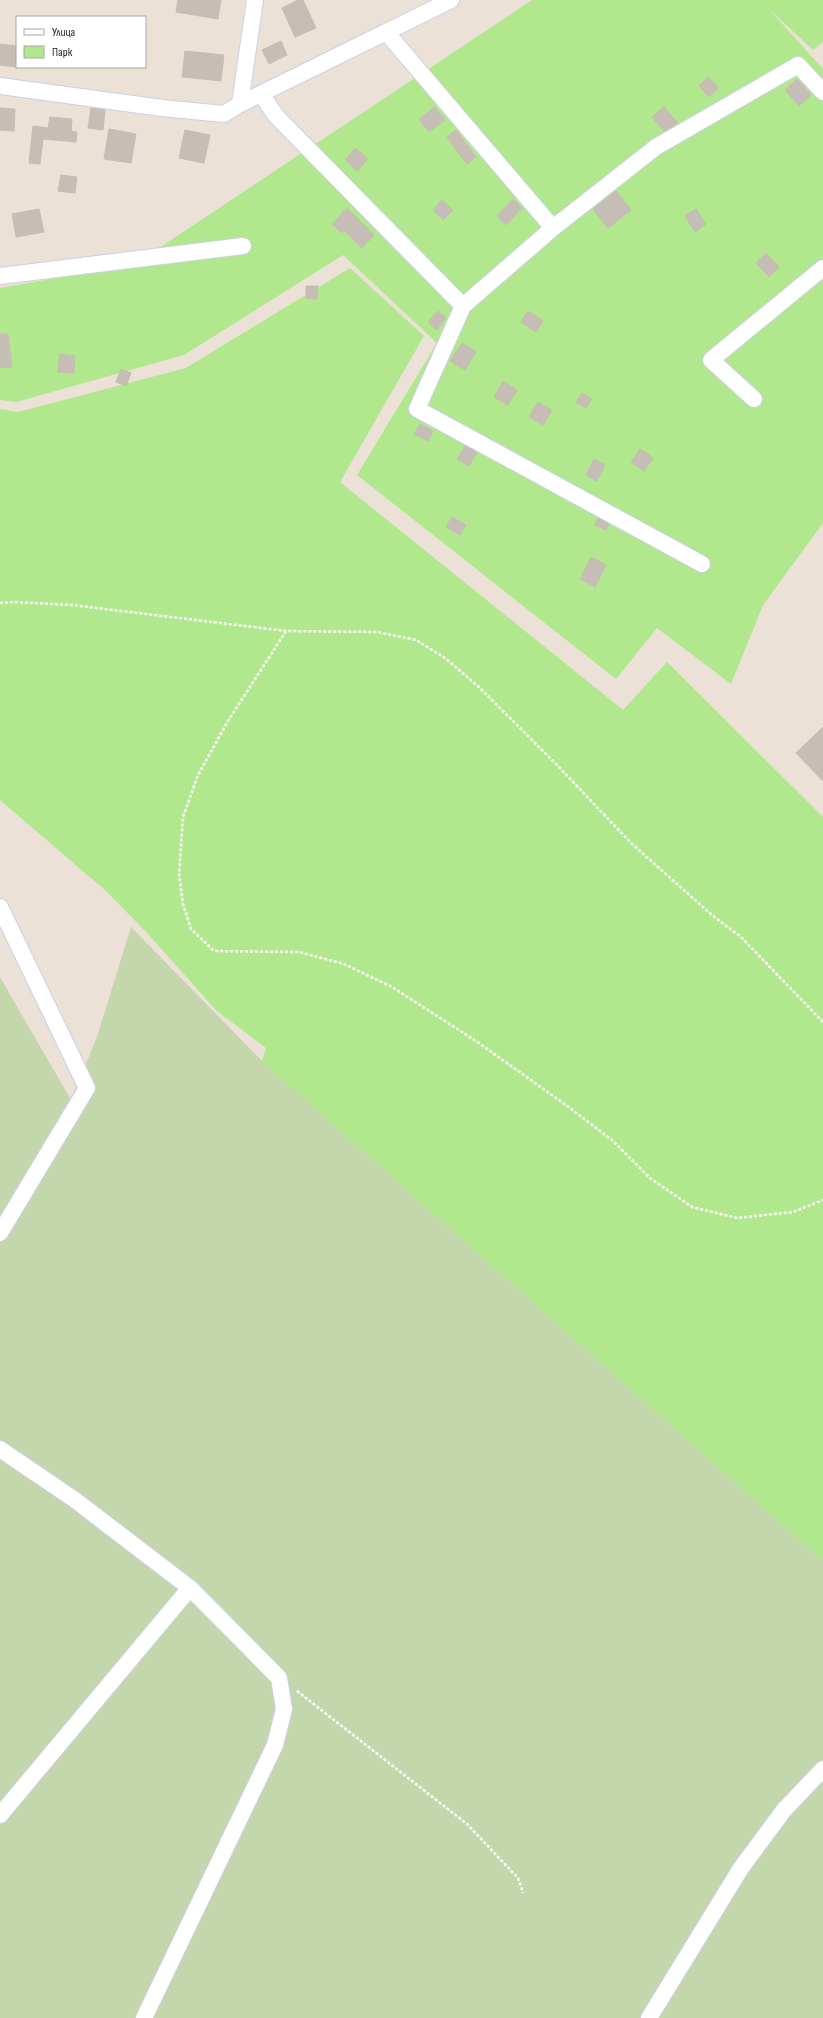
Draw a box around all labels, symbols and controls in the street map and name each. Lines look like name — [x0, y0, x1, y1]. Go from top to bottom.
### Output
legend — [16, 16, 146, 68]
text: Улица — [52, 25, 76, 40]
text: Парк — [52, 45, 73, 60]

